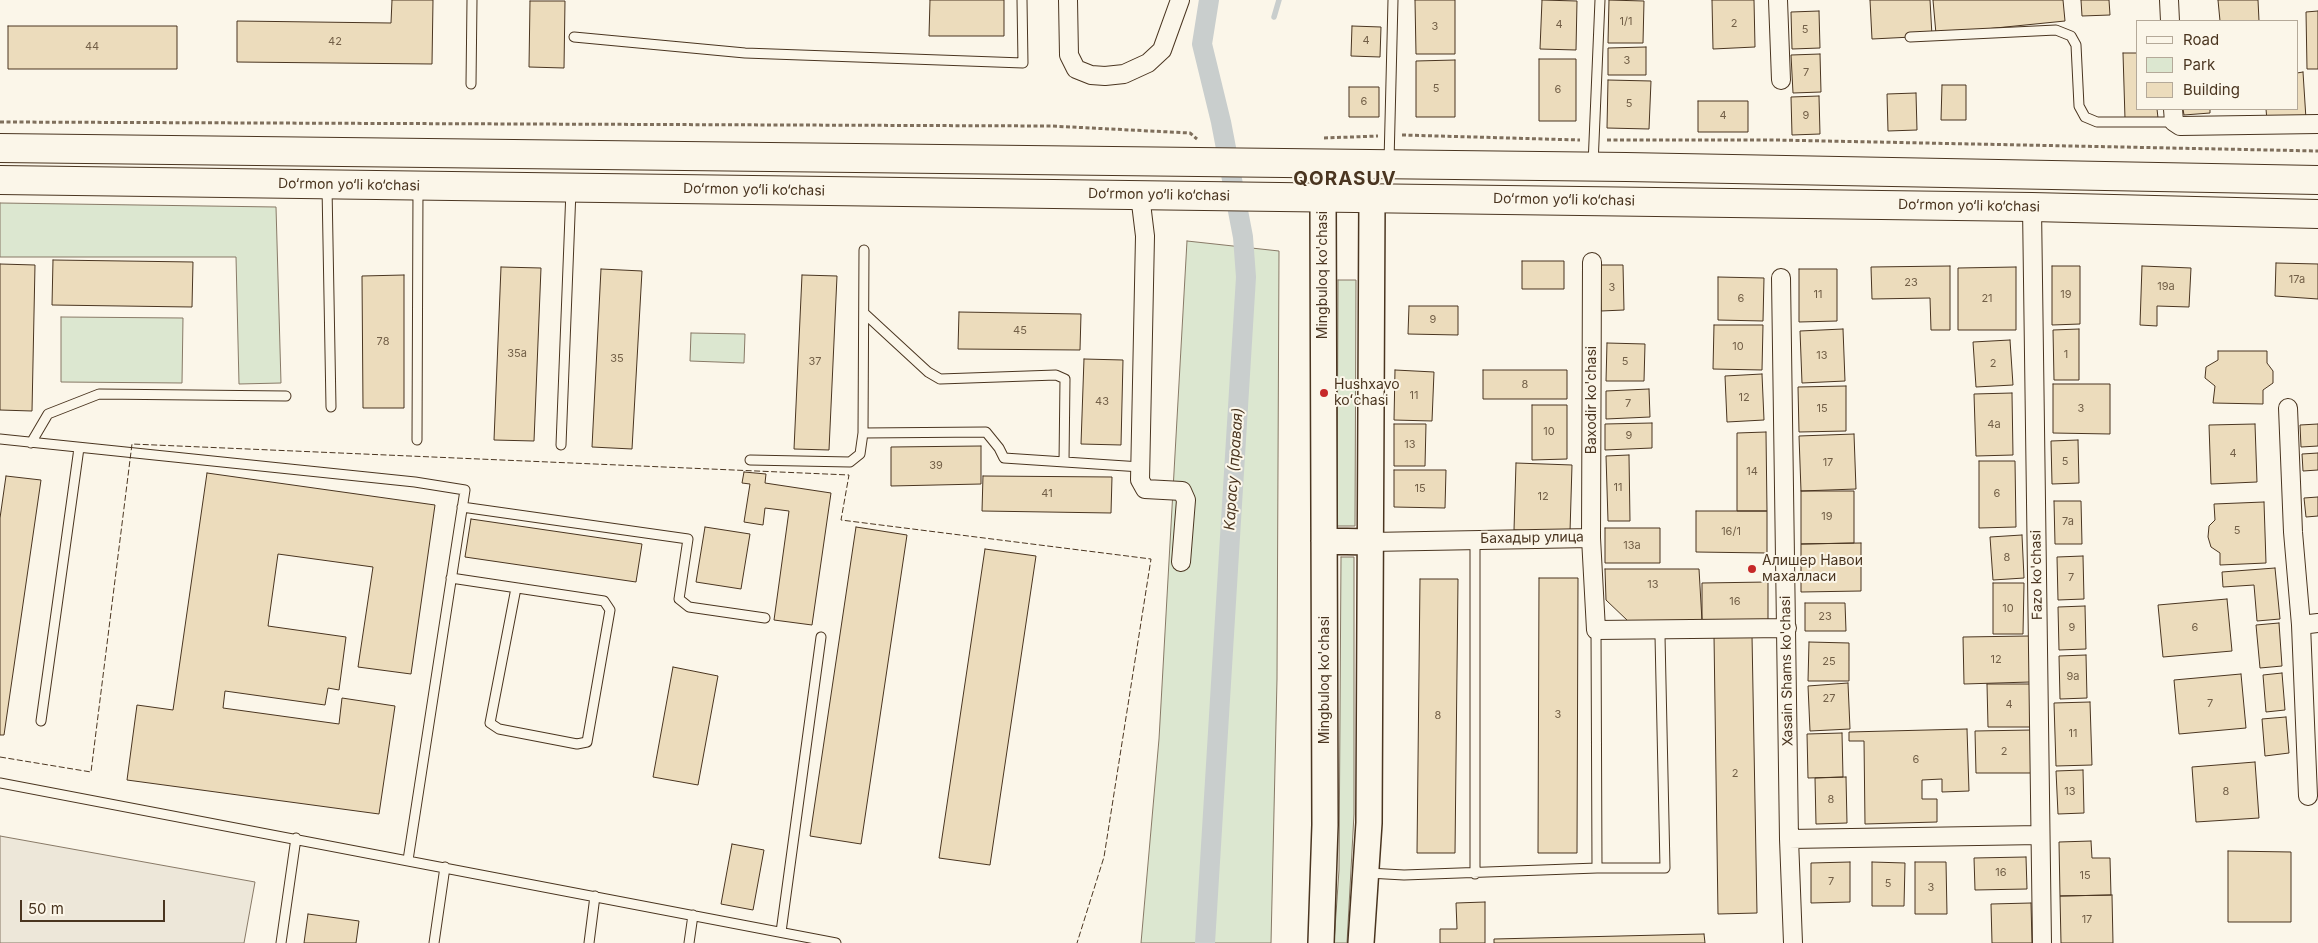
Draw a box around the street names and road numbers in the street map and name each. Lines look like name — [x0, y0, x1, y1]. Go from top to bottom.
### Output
street label: Do‘rmon yo‘li ko‘chasi — [278, 175, 420, 195]
street label: Do‘rmon yo‘li ko‘chasi — [683, 180, 825, 200]
street label: Do‘rmon yo‘li ko‘chasi — [1088, 185, 1230, 205]
street label: Do‘rmon yo‘li ko‘chasi — [1493, 190, 1635, 210]
street label: Do‘rmon yo‘li ko‘chasi — [1898, 196, 2040, 216]
street label: Mingbuloq ko'chasi — [1315, 211, 1331, 339]
street label: Baxodir ko'chasi — [1584, 346, 1600, 454]
street label: Бахадыр улица — [1480, 529, 1584, 547]
street label: Fazo ko'chasi — [2028, 530, 2046, 620]
street label: Xasain Shams ko'chasi — [1777, 596, 1797, 746]
street label: Mingbuloq ko'chasi — [1317, 616, 1333, 744]

